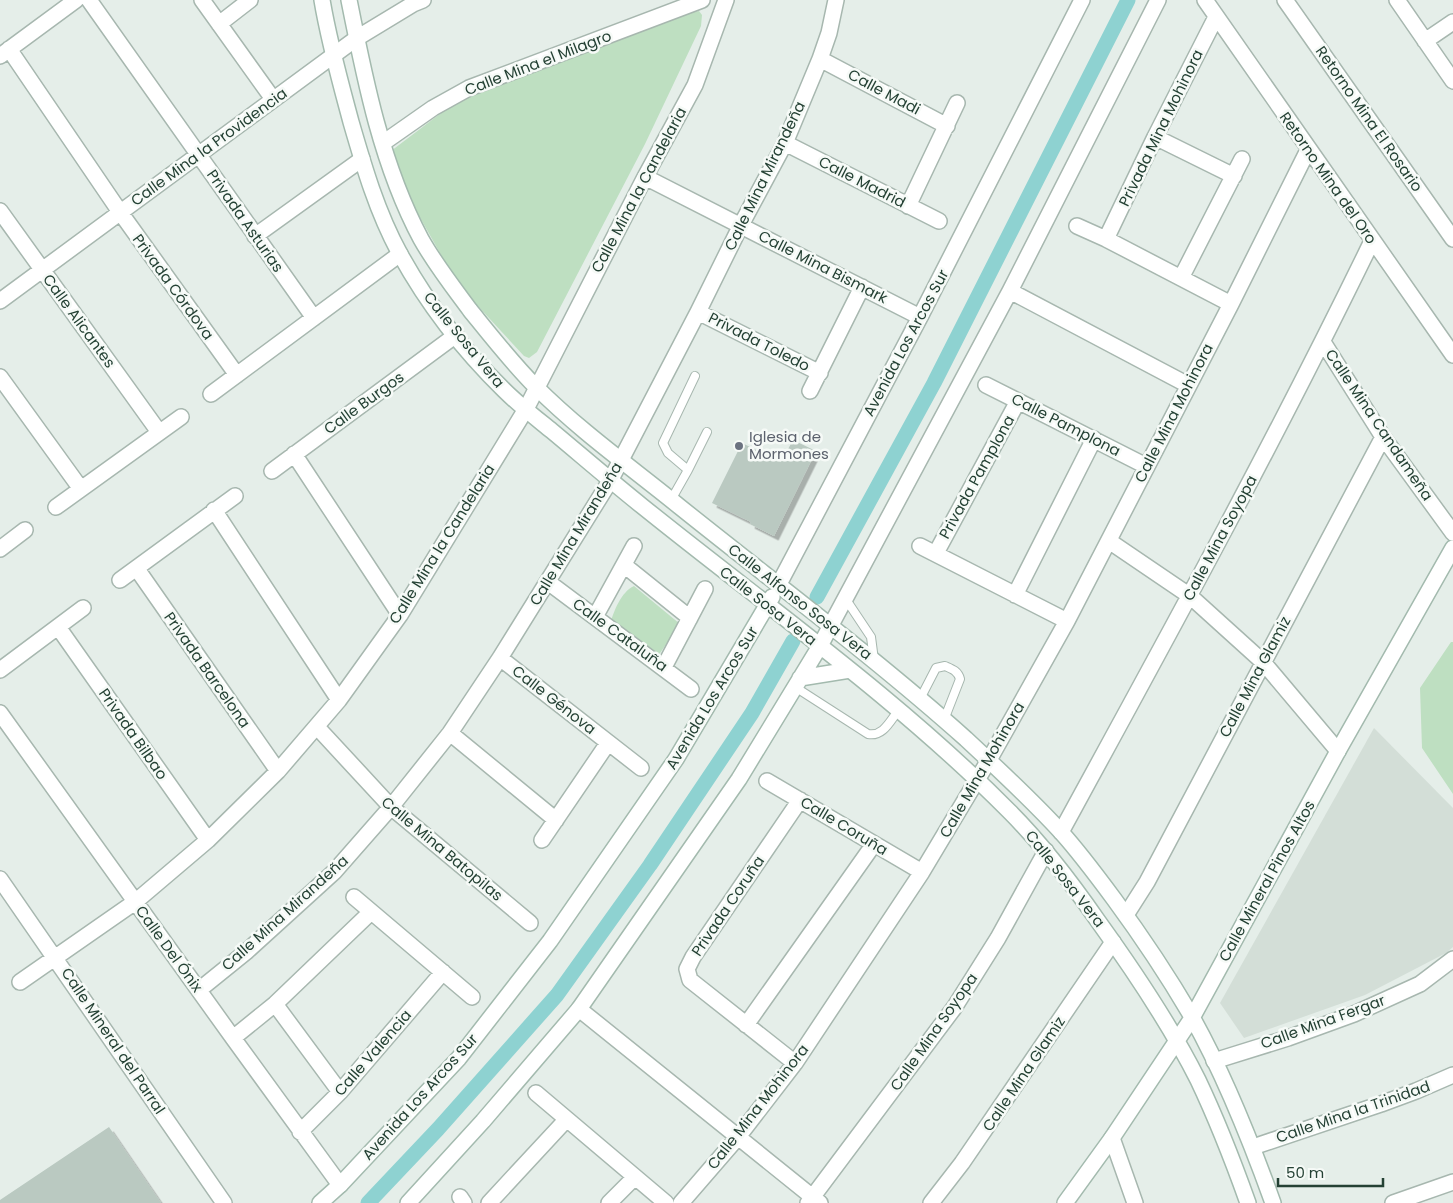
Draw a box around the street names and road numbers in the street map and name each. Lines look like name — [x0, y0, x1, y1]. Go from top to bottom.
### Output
street label: Calle Mina el Milagro — [461, 25, 614, 100]
street label: Retorno Mina El Rosario — [1311, 42, 1428, 196]
street label: Privada Mina Mohinora — [1113, 46, 1208, 210]
street label: Calle Madi — [844, 64, 924, 119]
street label: Calle Mina la Providencia — [126, 83, 291, 211]
street label: Calle Mina Mirandeña — [719, 98, 810, 254]
street label: Calle Mina la Candelaria — [586, 103, 691, 276]
street label: Retorno Mina del Oro — [1275, 107, 1382, 248]
street label: Calle Madrid — [815, 151, 909, 212]
street label: Privada Asturias — [202, 165, 289, 276]
street label: Calle Mina Bismark — [755, 225, 892, 308]
street label: Privada Córdova — [128, 230, 219, 344]
street label: Avenida Los Arcos Sur — [858, 265, 953, 420]
street label: Calle Alicantes — [38, 269, 121, 372]
street label: Calle Sosa Vera — [419, 287, 510, 392]
street label: Privada Toledo — [705, 307, 814, 376]
street label: Calle Mina Mohinora — [1129, 340, 1218, 486]
street label: Calle Mina Candameña — [1321, 345, 1438, 505]
street label: Calle Burgos — [319, 366, 408, 439]
street label: Calle Pamplona — [1008, 388, 1124, 461]
street label: Privada Pamplona — [934, 411, 1019, 542]
street label: Calle Mina Mirandeña — [524, 458, 627, 609]
street label: Calle Mina la Candelaria — [384, 460, 499, 628]
street label: Calle Mina Soyopa — [1178, 471, 1262, 604]
street label: Calle Alfonso Sosa Vera — [724, 539, 877, 664]
street label: Calle Sosa Vera — [715, 561, 821, 650]
street label: Calle Cataluña — [569, 593, 672, 676]
street label: Privada Barcelona — [159, 608, 255, 732]
street label: Calle Mina Glamiz — [1214, 612, 1295, 741]
street label: Avenida Los Arcos Sur — [660, 622, 763, 773]
street label: Calle Génova — [508, 660, 601, 739]
street label: Privada Bilbao — [94, 684, 173, 784]
street label: Calle Mina Mohinora — [934, 698, 1029, 841]
street label: Calle Coruña — [797, 791, 892, 860]
street label: Calle Mina Batopilas — [377, 792, 508, 906]
street label: Calle Mineral Pinos Altos — [1213, 796, 1320, 965]
street label: Calle Sosa Vera — [1021, 826, 1110, 932]
street label: Calle Mina Mirandeña — [217, 850, 353, 975]
street label: Privada Coruña — [686, 851, 769, 960]
street label: Calle Del Ónix — [131, 901, 208, 996]
street label: Calle Mineral del Parral — [57, 963, 170, 1118]
street label: Calle Mina Soyopa — [885, 969, 982, 1095]
street label: Calle Mina Fergar — [1258, 989, 1388, 1054]
street label: Calle Valencia — [329, 1005, 416, 1100]
street label: Calle Mina Glamiz — [977, 1012, 1070, 1135]
street label: Avenida Los Arcos Sur — [357, 1029, 482, 1164]
street label: Calle Mina Mohinora — [702, 1040, 813, 1174]
street label: Calle Mina la Trinidad — [1273, 1075, 1433, 1148]

